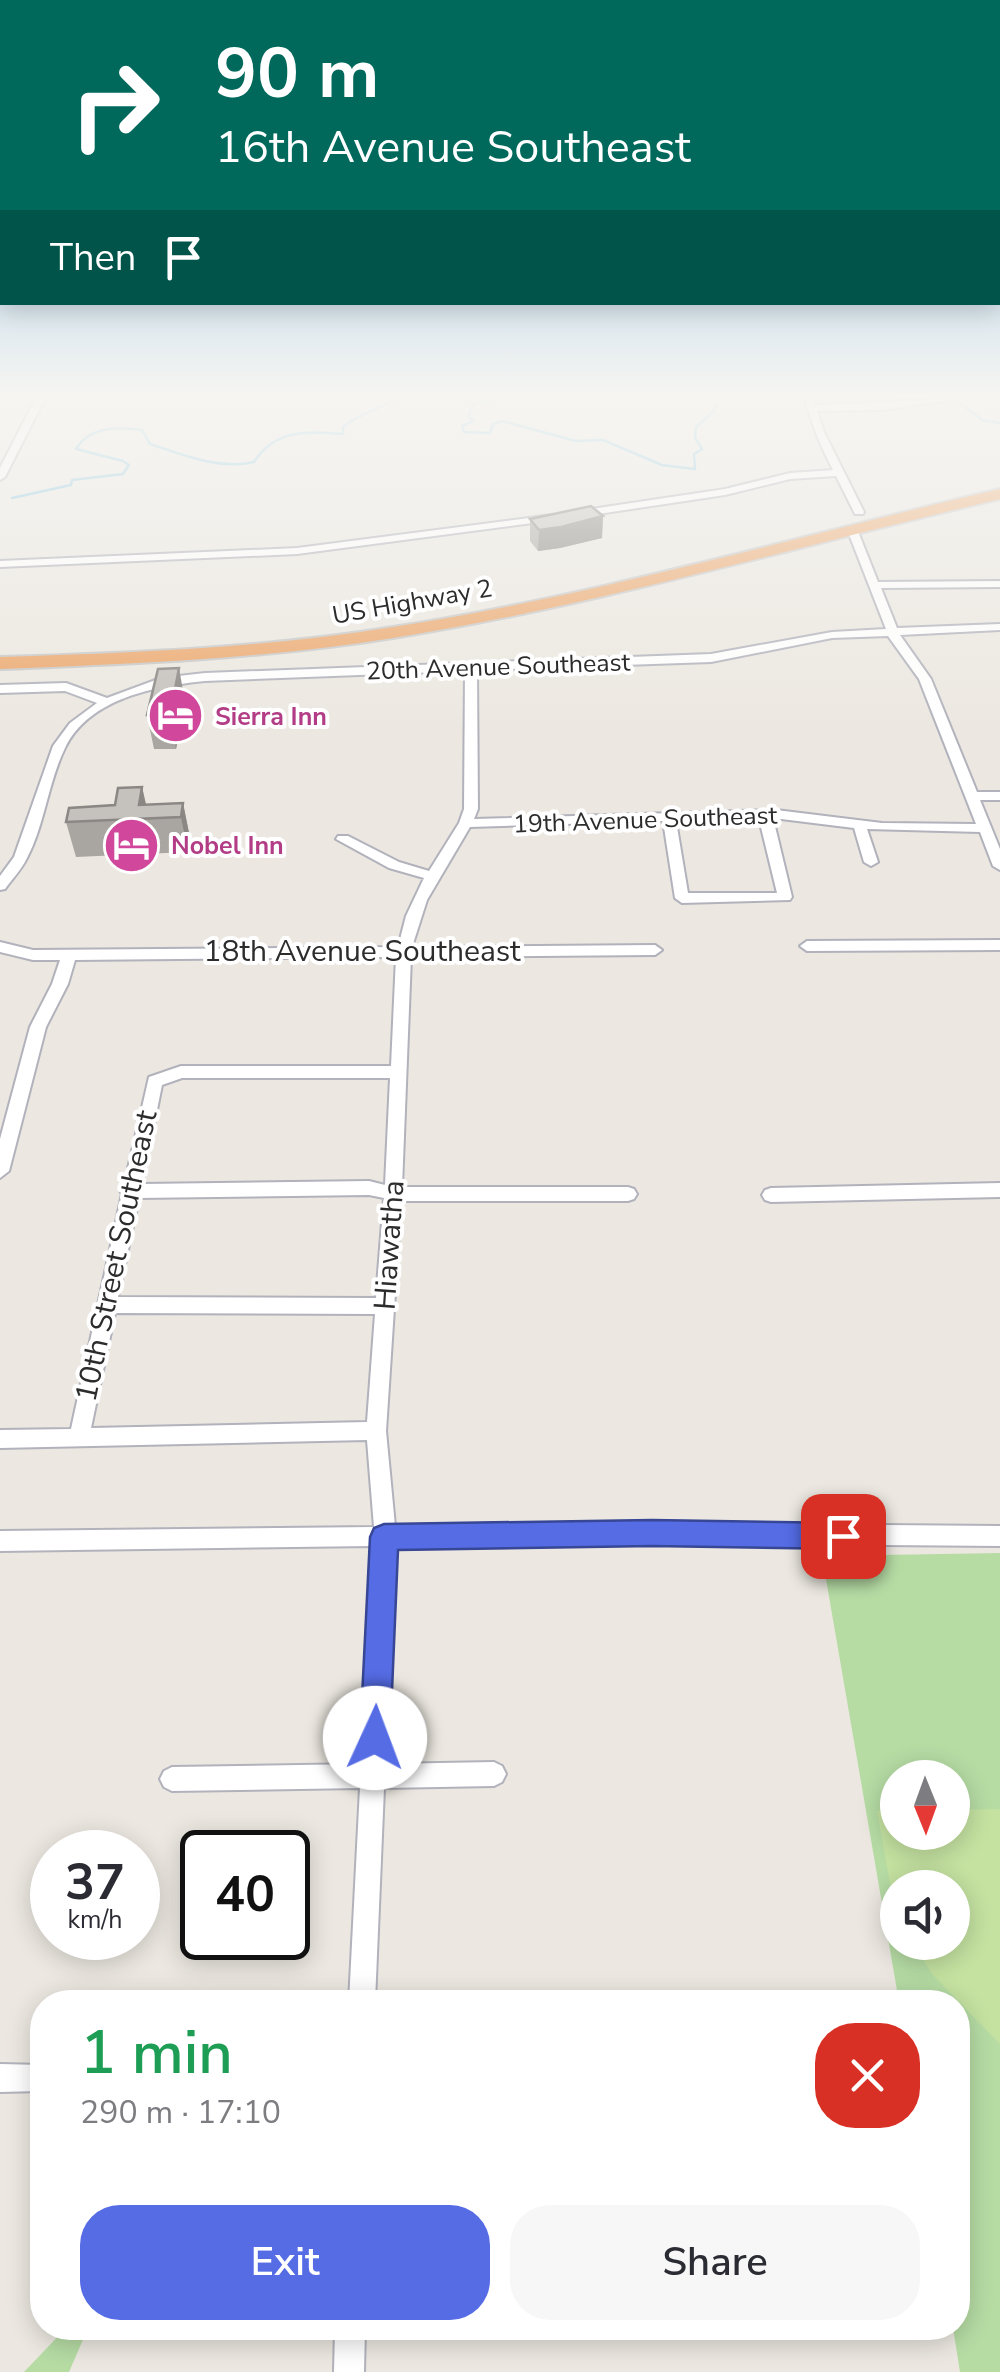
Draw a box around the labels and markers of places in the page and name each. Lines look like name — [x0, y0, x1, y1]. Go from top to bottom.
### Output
hotel icon: Sierra Inn — [146, 686, 206, 746]
place label: Sierra Inn — [215, 700, 327, 734]
hotel icon: Nobel Inn — [102, 815, 162, 875]
place label: Nobel Inn — [171, 829, 284, 863]
pin — [801, 1494, 886, 1579]

